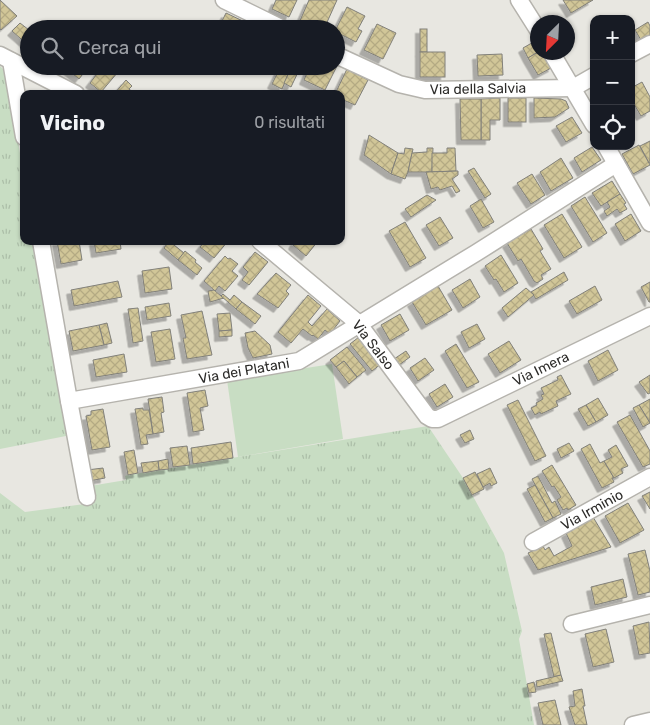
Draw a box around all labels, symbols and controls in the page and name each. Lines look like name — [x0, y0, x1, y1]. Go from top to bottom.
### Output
north arrow — [530, 15, 575, 60]
map controls — [590, 15, 635, 150]
button: + — [590, 15, 635, 60]
search box — [20, 20, 345, 75]
icon: search — [38, 34, 66, 62]
text: Cerca qui — [78, 36, 161, 59]
button: − — [590, 60, 635, 105]
street label: Via della Salvia — [430, 80, 526, 98]
button: locate — [590, 105, 635, 150]
text: Vicino — [40, 110, 105, 135]
text: 0 risultati — [254, 113, 325, 132]
street label: Via Salso — [348, 317, 398, 373]
street label: Via Imera — [510, 348, 572, 390]
street label: Via dei Platani — [197, 355, 291, 387]
street label: Via Irminio — [558, 486, 626, 534]

